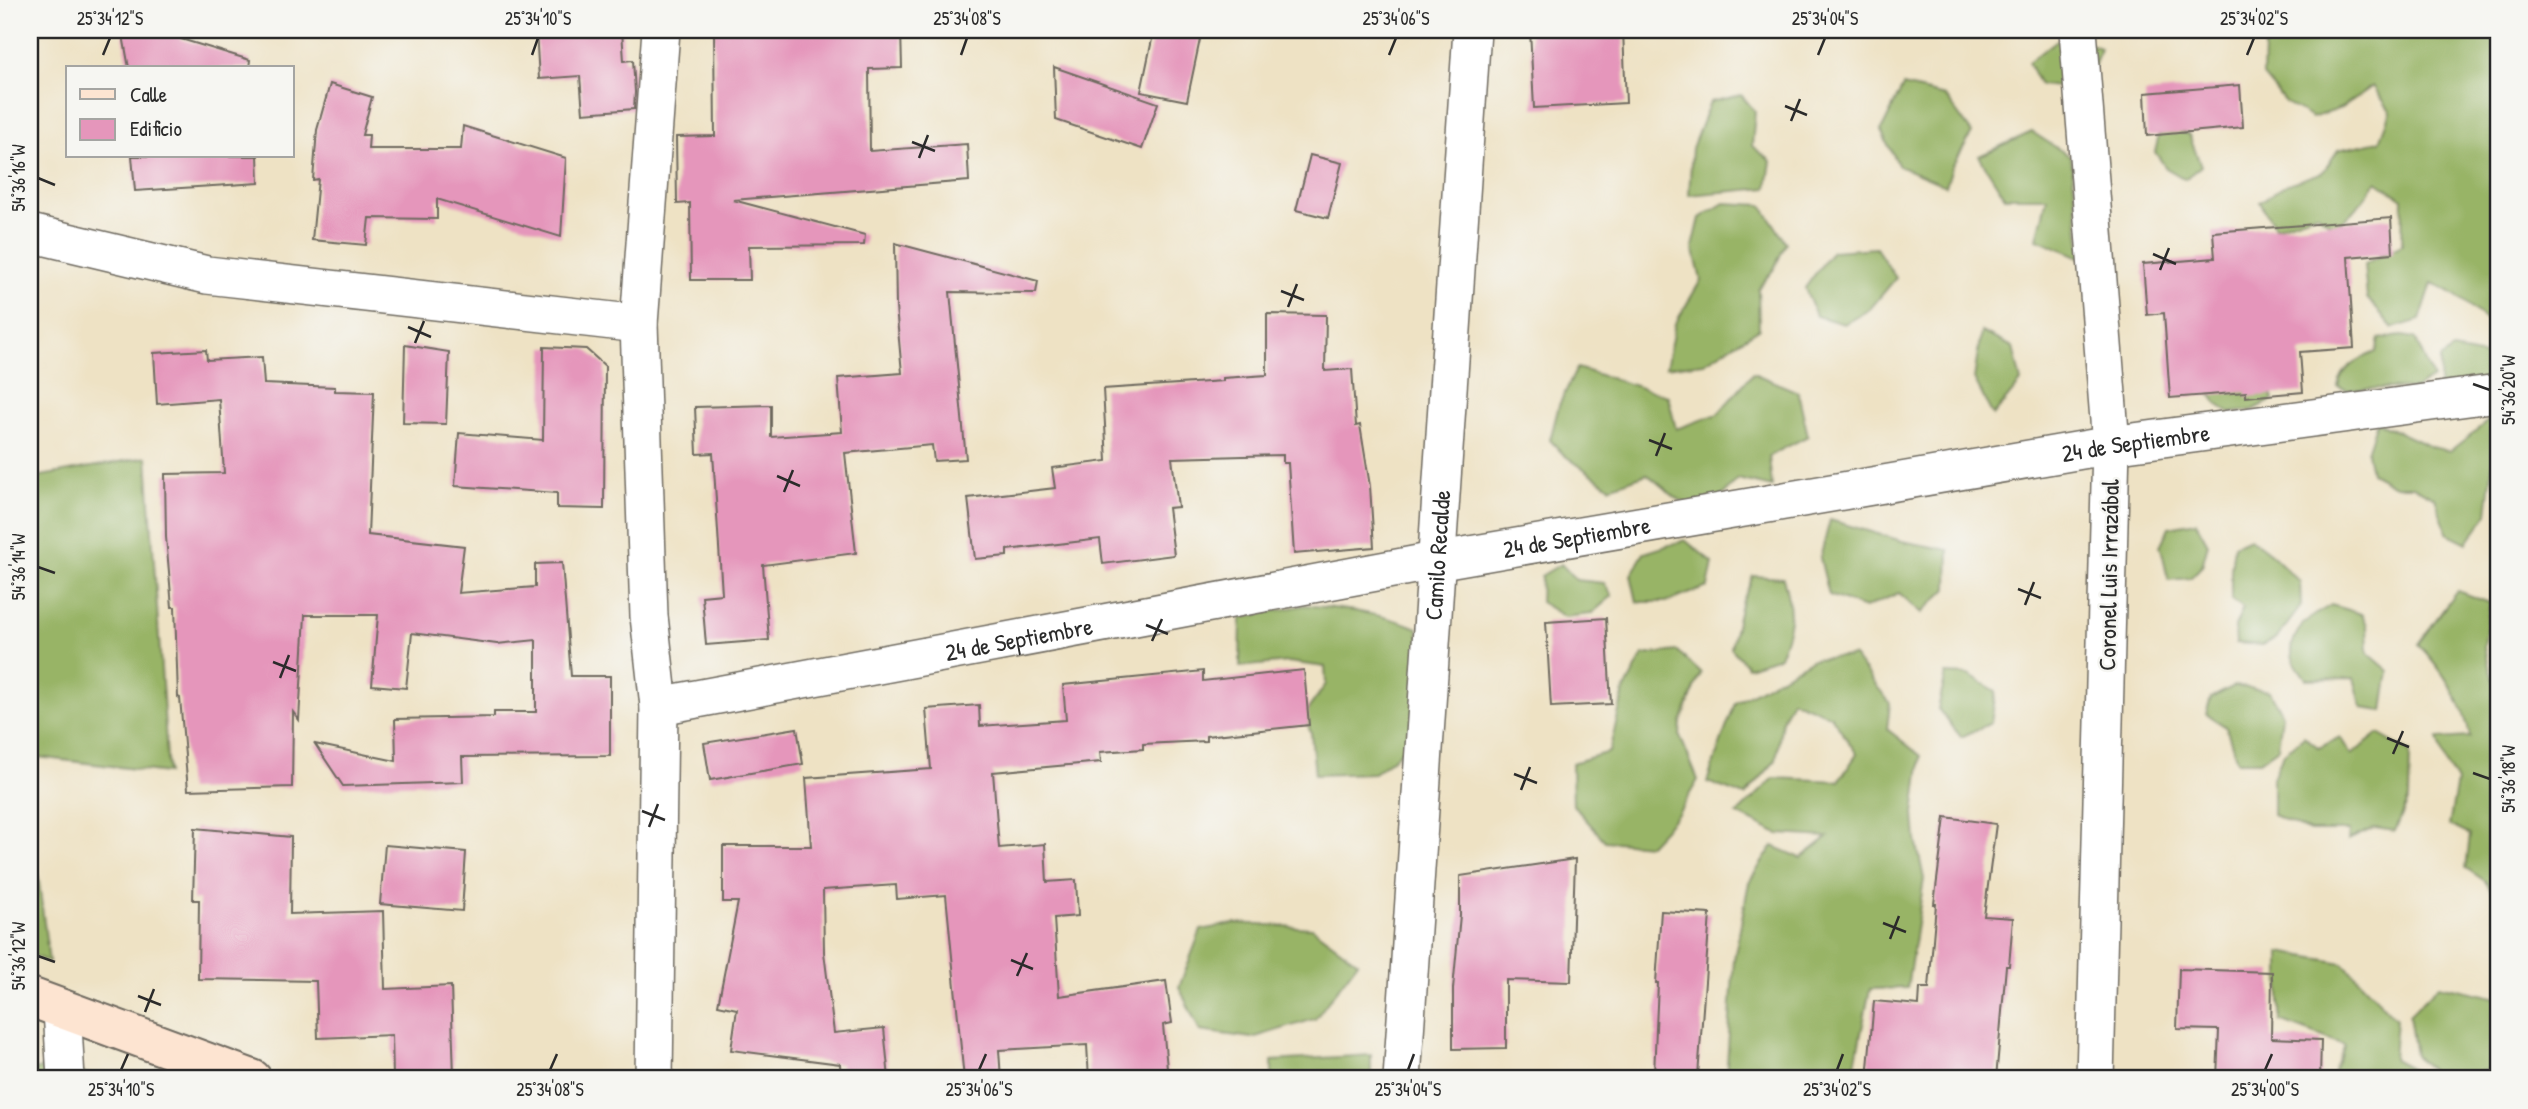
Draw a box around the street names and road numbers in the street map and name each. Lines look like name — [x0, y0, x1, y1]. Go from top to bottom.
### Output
street label: 24 de Septiembre — [2059, 416, 2212, 469]
street label: Coronel Luis Irrazábal — [2090, 478, 2126, 671]
street label: Camilo Recalde — [1417, 489, 1457, 621]
street label: 24 de Septiembre — [1500, 508, 1653, 565]
street label: 24 de Septiembre — [942, 609, 1096, 668]

